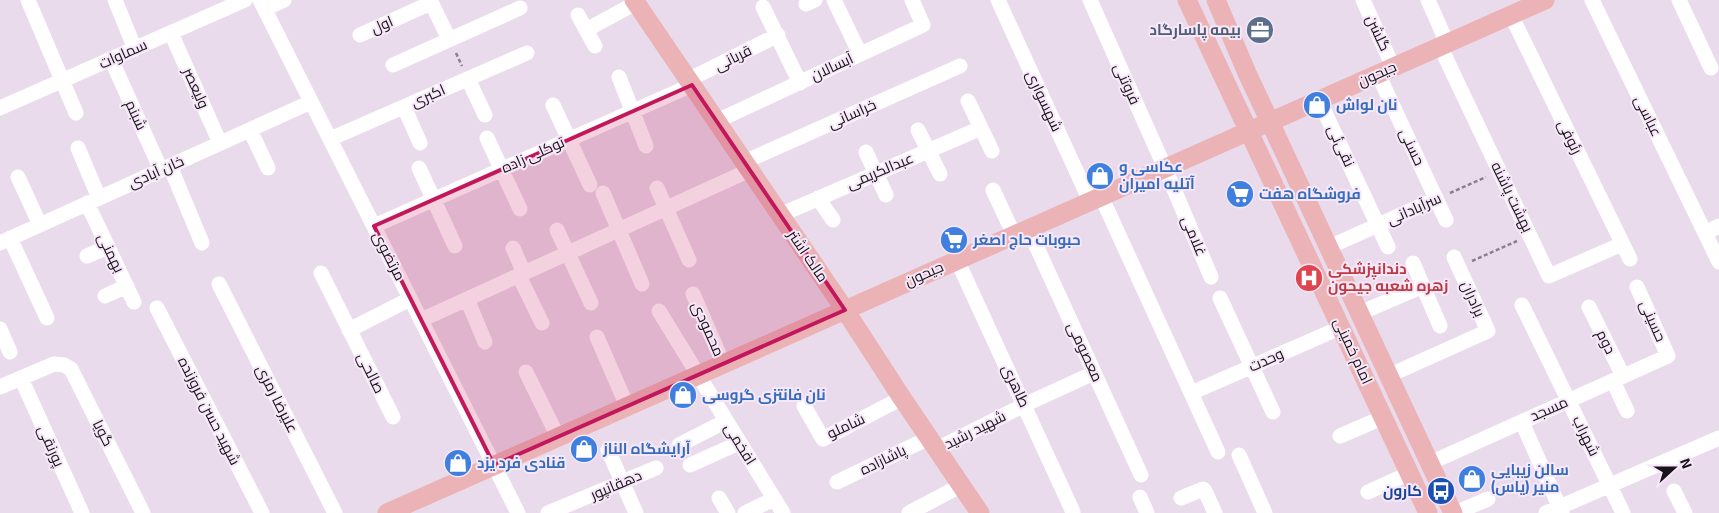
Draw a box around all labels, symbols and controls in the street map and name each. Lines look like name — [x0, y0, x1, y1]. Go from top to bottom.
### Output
street label: اول — [366, 7, 398, 42]
street label: گلشن — [1357, 10, 1400, 56]
place label: بیمه پاسارگاد — [1150, 15, 1241, 44]
office icon: بیمه پاسارگاد — [1245, 15, 1275, 45]
street label: سماوات — [94, 30, 152, 77]
street label: قربانی — [709, 36, 757, 79]
street label: آبسالان — [805, 44, 858, 89]
street label: جیحون — [1352, 52, 1401, 95]
street label: فروتنی — [1105, 58, 1150, 110]
street label: ولیعصر — [174, 61, 218, 113]
street label: شهسواری — [1018, 65, 1071, 137]
street label: اکبری — [406, 75, 450, 116]
street label: خراسانی — [823, 90, 881, 137]
shop icon: نان لواش — [1302, 90, 1332, 120]
place label: نان لواش — [1336, 90, 1397, 119]
street label: عباسی — [1626, 90, 1671, 142]
street label: شبنم — [117, 95, 156, 135]
street label: رئوفی — [1550, 114, 1591, 159]
street label: نقی‌ئی — [1319, 120, 1364, 172]
street label: حسنی — [1391, 123, 1434, 171]
street label: توکلی زاده — [496, 128, 569, 181]
street label: عبدالکریمی — [841, 143, 918, 198]
street label: خان آبادی — [123, 146, 189, 197]
place label: عکاسی و آتلیه امیران — [1119, 152, 1195, 198]
street label: بهشت پاشنه — [1483, 156, 1542, 237]
shop icon: عکاسی و آتلیه امیران — [1085, 161, 1115, 191]
supermarket icon: فروشگاه هفت — [1225, 179, 1255, 209]
place label: فروشگاه هفت — [1259, 179, 1361, 208]
street label: سرآبادانی — [1382, 184, 1446, 234]
street label: غلامی — [1173, 211, 1216, 261]
street label: مالک اشتر — [779, 222, 837, 288]
supermarket icon: حبوبات حاج اصغر — [939, 225, 969, 255]
place label: حبوبات حاج اصغر — [972, 225, 1081, 254]
street label: مرتضوی — [364, 226, 414, 286]
street label: بهمنی — [89, 228, 134, 278]
street label: جیحون — [899, 252, 948, 295]
place label: دندانپزشکی زهره شعبه جیحون — [1328, 254, 1448, 300]
hospital icon: دندانپزشکی زهره شعبه جیحون — [1294, 263, 1324, 293]
street label: برادران — [1453, 276, 1494, 322]
street label: حسینی — [1631, 295, 1676, 346]
street label: محمودی — [683, 296, 734, 361]
street label: امام خمینی — [1325, 312, 1382, 389]
street label: معصومی — [1059, 317, 1112, 387]
street label: دوم — [1588, 324, 1625, 359]
street label: وحدت — [1243, 339, 1288, 380]
street label: صالحی — [349, 347, 394, 399]
street label: شهید حسن فروزنده — [169, 351, 249, 471]
street label: علیرضا رمزی — [248, 359, 307, 438]
street label: طاهری — [994, 359, 1039, 413]
shop icon: نان فانتزی گروسی — [668, 380, 698, 410]
place label: نان فانتزی گروسی — [702, 380, 826, 409]
street label: مسجد — [1525, 387, 1573, 430]
street label: شهید رشید — [938, 401, 1011, 458]
street label: شاملو — [822, 404, 870, 447]
street label: شهراب — [1564, 410, 1609, 461]
street label: گویا — [84, 414, 123, 451]
street label: افخمی — [716, 417, 765, 471]
street label: پورنقی — [29, 420, 74, 472]
shop icon: آرایشگاه الناز — [569, 434, 599, 464]
place label: آرایشگاه الناز — [602, 434, 691, 463]
street label: پاشازاده — [854, 436, 911, 483]
north arrow — [1649, 443, 1699, 493]
shop icon: قنادی فرد یزد — [443, 448, 473, 478]
place label: قنادی فرد یزد — [477, 448, 566, 477]
text: N — [1672, 454, 1700, 472]
place label: سالن زیبایی منیر (یاس) — [1491, 455, 1569, 501]
street label: دهقانپور — [584, 461, 646, 509]
shop icon: سالن زیبایی منیر (یاس) — [1457, 464, 1487, 494]
place label: کارون — [1383, 476, 1422, 505]
bus stop icon: کارون — [1426, 476, 1456, 506]

